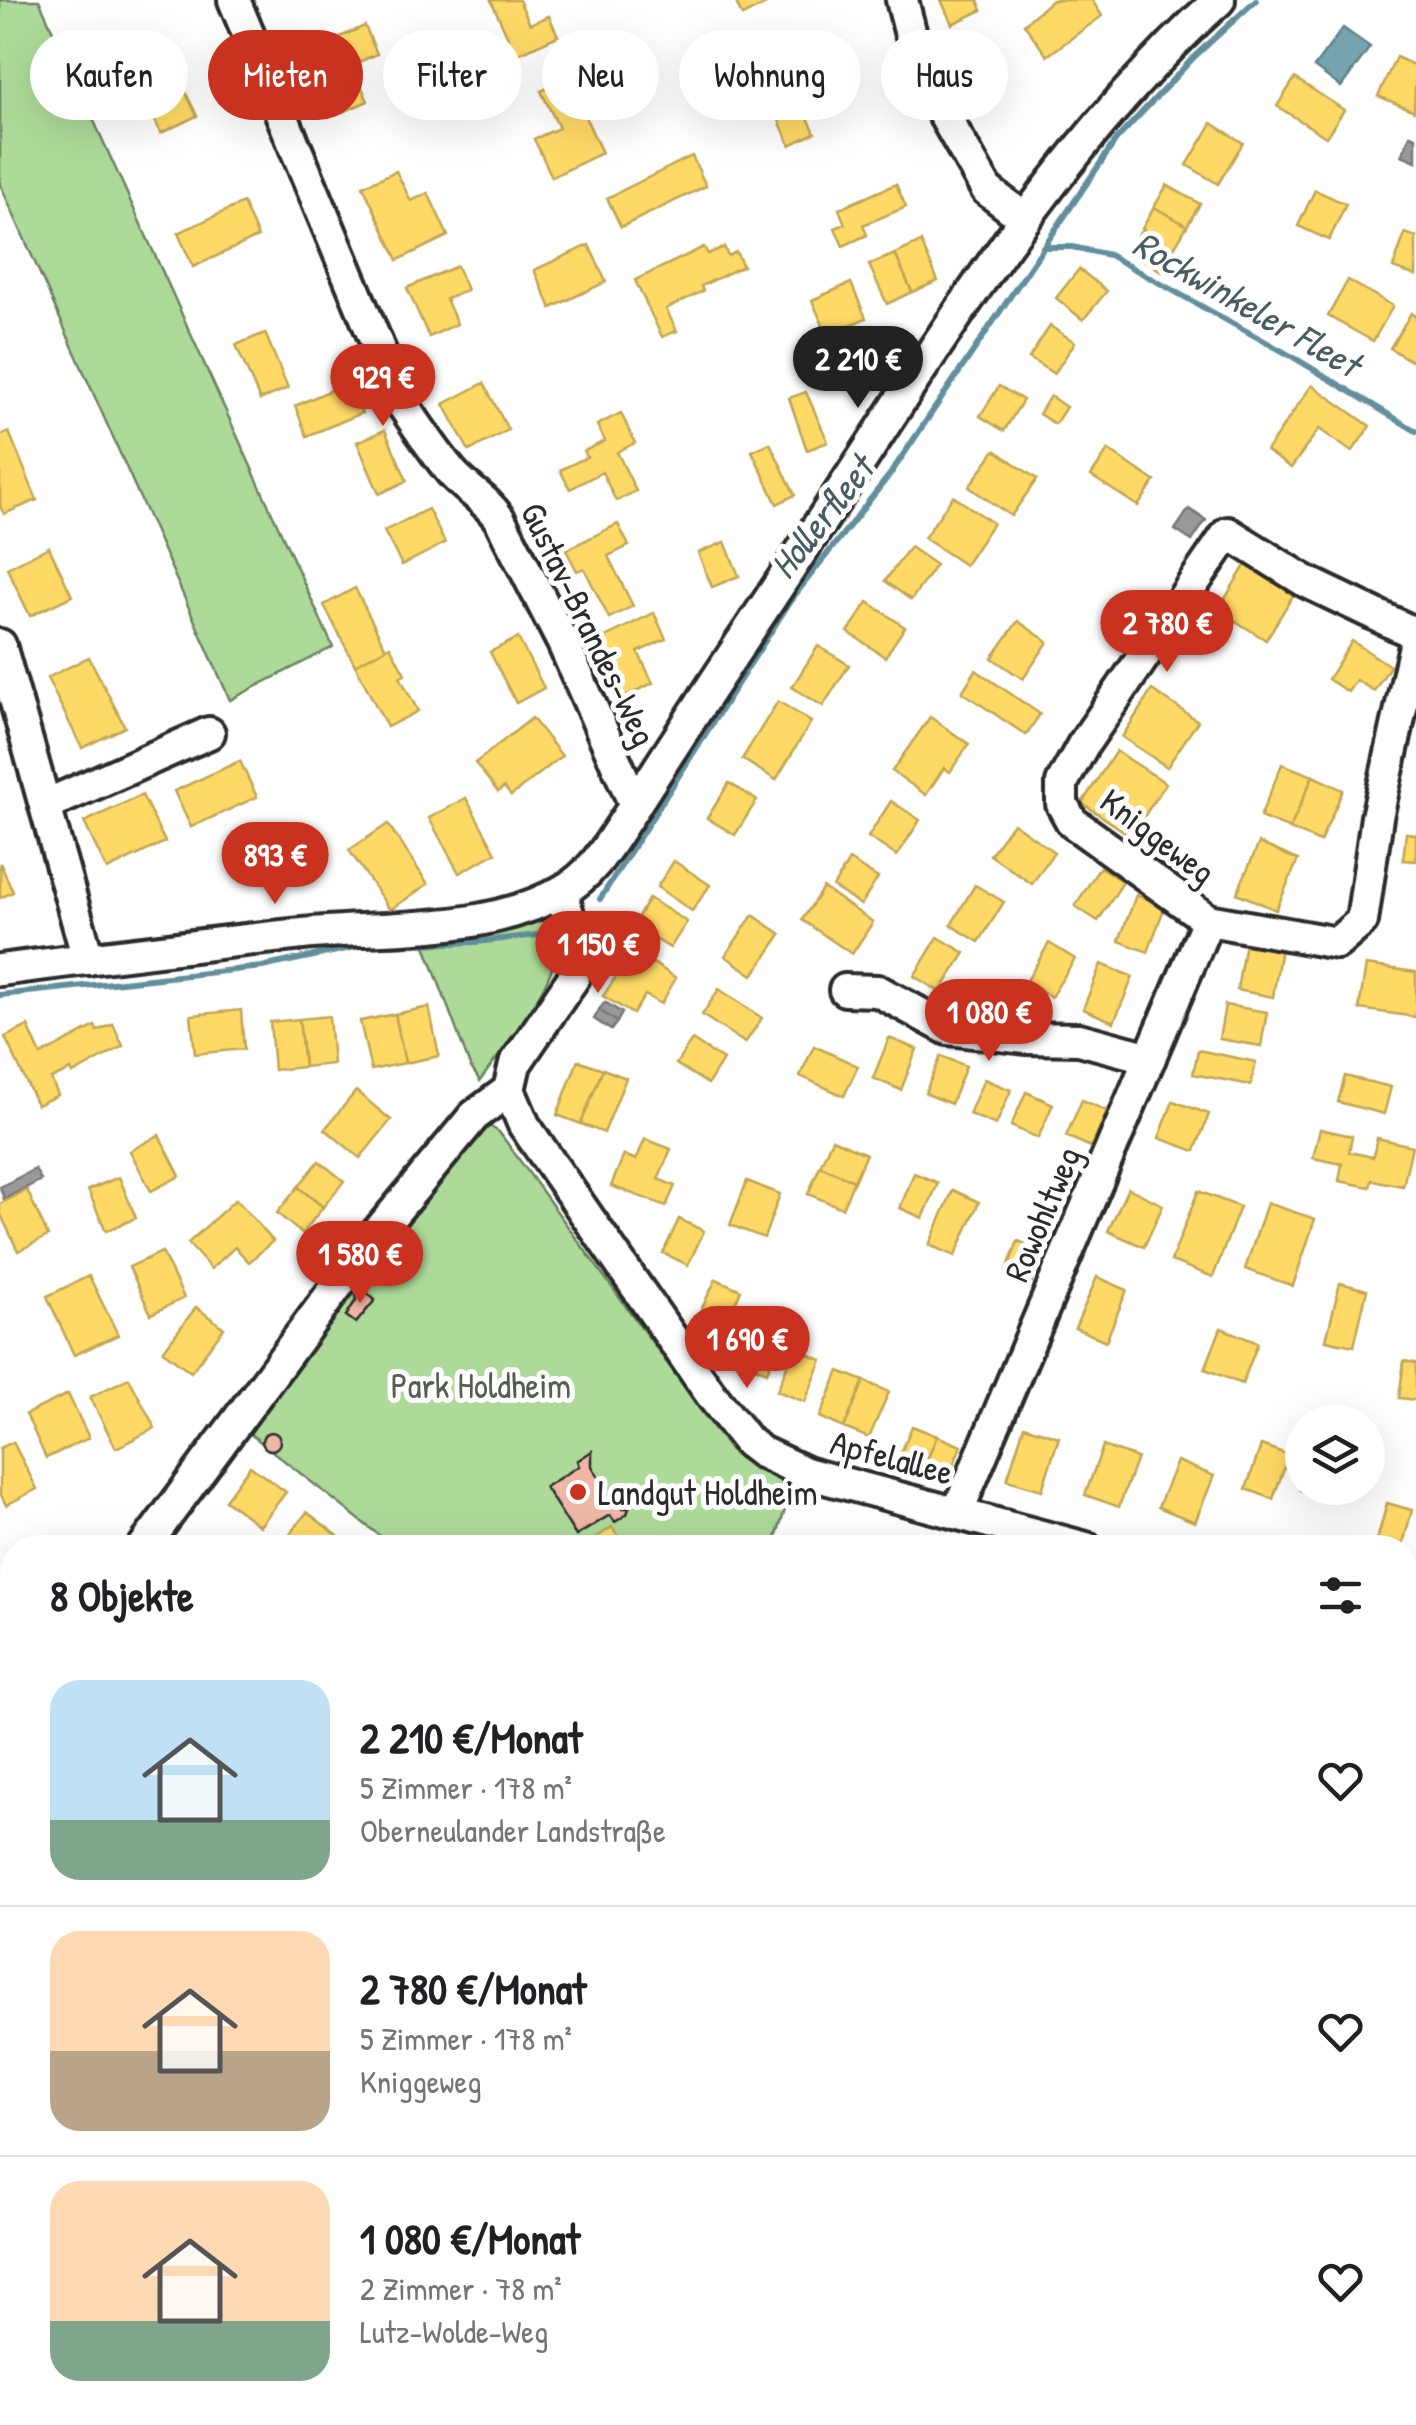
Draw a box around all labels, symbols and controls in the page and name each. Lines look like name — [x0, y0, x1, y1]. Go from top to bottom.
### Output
chip: Kaufen — [30, 30, 188, 120]
chip: Mieten — [208, 30, 363, 120]
chip: Filter — [383, 30, 522, 120]
chip: Neu — [542, 30, 659, 120]
chip: Wohnung — [679, 30, 861, 120]
chip: Haus — [881, 30, 1008, 120]
water label: Rockwinkeler Fleet — [1124, 217, 1374, 391]
pin: 2 210 € — [766, 326, 950, 411]
text: 2 210 € — [815, 337, 901, 380]
pin: 929 € — [313, 344, 453, 429]
text: 929 € — [352, 355, 414, 398]
water label: Hollerfleet — [757, 441, 888, 589]
street label: Gustav-Brandes-Weg — [510, 495, 668, 753]
pin: 2 780 € — [1075, 590, 1259, 675]
text: 2 780 € — [1122, 601, 1212, 644]
street label: Kniggeweg — [1091, 777, 1225, 895]
pin: 893 € — [205, 822, 345, 907]
text: 893 € — [244, 833, 306, 876]
pin: 1 150 € — [506, 911, 690, 996]
text: 1 150 € — [557, 922, 639, 965]
pin: 1 080 € — [897, 979, 1081, 1064]
text: 1 080 € — [947, 990, 1031, 1033]
street label: Rowohltweg — [993, 1139, 1091, 1289]
pin: 1 580 € — [268, 1221, 452, 1306]
text: 1 580 € — [318, 1232, 402, 1275]
pin: 1 690 € — [655, 1306, 839, 1391]
text: 1 690 € — [707, 1317, 787, 1360]
park label: Park Holdheim — [391, 1362, 571, 1409]
map controls — [1285, 1405, 1385, 1505]
button: layers — [1285, 1405, 1385, 1505]
street label: Apfelallee — [826, 1418, 958, 1496]
place label: Landgut Holdheim — [598, 1469, 818, 1516]
marker: Landgut Holdheim — [567, 1481, 589, 1503]
text: 8 Objekte — [50, 1567, 194, 1624]
icon: filters — [1313, 1568, 1368, 1623]
text: 2 210 €/Monat — [360, 1709, 582, 1766]
icon: home — [130, 1720, 250, 1840]
icon: heart — [1313, 1753, 1368, 1808]
text: 5 Zimmer · 178 m² — [360, 1766, 572, 1809]
text: Oberneulander Landstraße — [360, 1809, 666, 1852]
text: 2 780 €/Monat — [360, 1960, 587, 2017]
icon: home — [130, 1971, 250, 2091]
icon: heart — [1313, 2004, 1368, 2059]
text: 5 Zimmer · 178 m² — [360, 2017, 572, 2060]
text: Kniggeweg — [360, 2060, 481, 2103]
text: 1 080 €/Monat — [360, 2210, 580, 2267]
icon: home — [130, 2221, 250, 2341]
icon: heart — [1313, 2254, 1368, 2309]
text: 2 Zimmer · 78 m² — [360, 2267, 562, 2310]
text: Lutz-Wolde-Weg — [360, 2310, 548, 2353]

